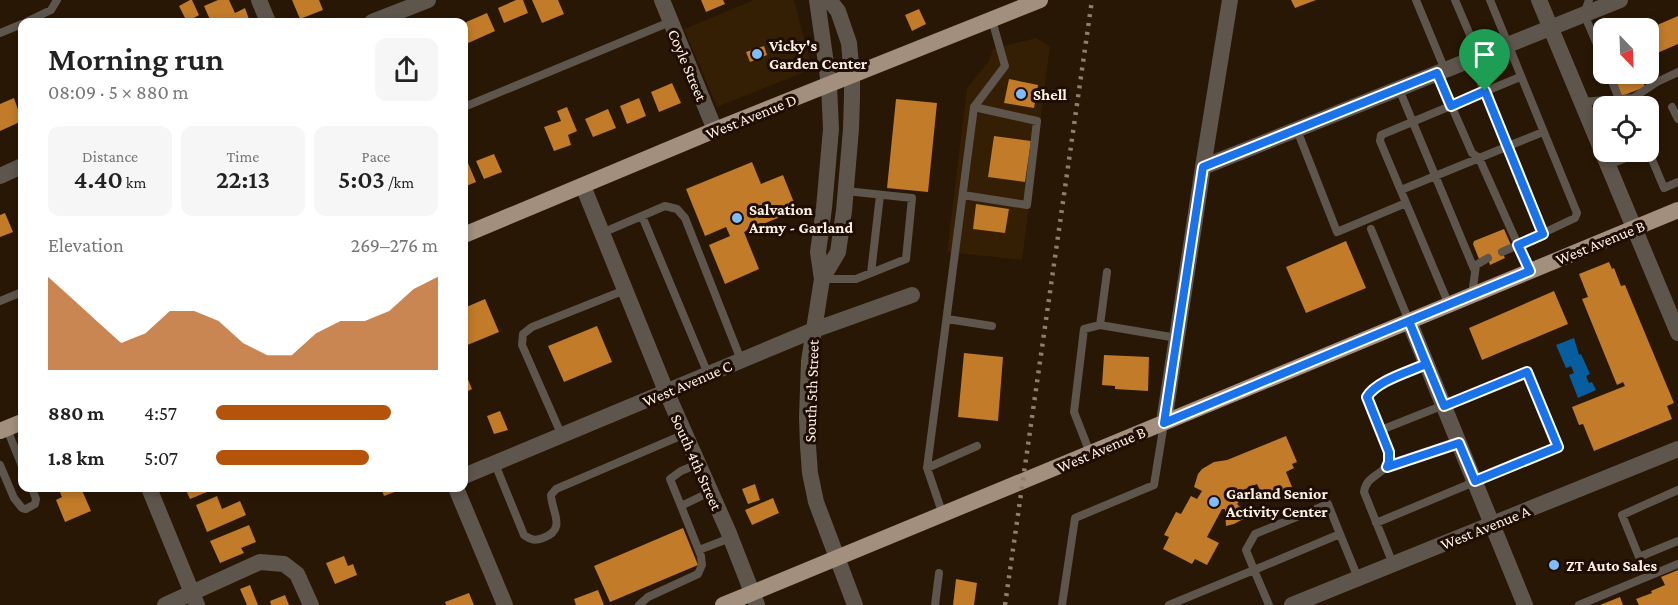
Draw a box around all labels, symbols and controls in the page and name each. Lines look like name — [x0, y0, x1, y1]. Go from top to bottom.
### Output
north arrow — [1593, 18, 1659, 84]
map controls — [1593, 18, 1659, 162]
street label: Coyle Street — [664, 27, 711, 105]
pin — [1459, 29, 1510, 91]
place label: Vicky's Garden Center — [768, 37, 868, 72]
button: share — [375, 38, 438, 101]
icon: arrive — [1468, 38, 1501, 71]
text: Morning run — [48, 40, 224, 77]
marker: Vicky's Garden Center — [750, 47, 764, 61]
text: 08:09 · 5 × 880 m — [48, 81, 189, 103]
place label: Shell — [1033, 86, 1067, 103]
marker: Shell — [1014, 87, 1028, 101]
street label: West Avenue D — [703, 91, 799, 142]
button: locate — [1593, 96, 1659, 162]
text: Distance — [82, 148, 138, 165]
text: Time — [227, 148, 259, 165]
text: Pace — [362, 148, 390, 165]
text: 4.40 — [74, 165, 123, 194]
text: 22:13 — [216, 165, 270, 194]
text: 5:03 — [338, 165, 385, 194]
text: km — [123, 174, 146, 191]
text: /km — [385, 174, 414, 191]
place label: Salvation Army - Garland — [748, 201, 853, 236]
marker: Salvation Army - Garland — [730, 211, 744, 225]
street label: West Avenue B — [1553, 217, 1647, 268]
text: Elevation — [48, 234, 124, 256]
text: 269–276 m — [351, 234, 438, 256]
street label: South 5th Street — [801, 339, 822, 443]
street label: West Avenue C — [640, 357, 734, 410]
text: 880 m — [48, 402, 104, 424]
text: 4:57 — [144, 402, 177, 424]
street label: South 4th Street — [668, 412, 726, 514]
street label: West Avenue B — [1054, 423, 1148, 476]
text: 1.8 km — [48, 447, 104, 469]
text: 5:07 — [144, 447, 178, 469]
place label: Garland Senior Activity Center — [1225, 485, 1328, 520]
marker: Garland Senior Activity Center — [1207, 495, 1221, 509]
street label: West Avenue A — [1438, 501, 1533, 553]
place label: ZT Auto Sales — [1566, 557, 1658, 574]
marker: ZT Auto Sales — [1547, 558, 1561, 572]

